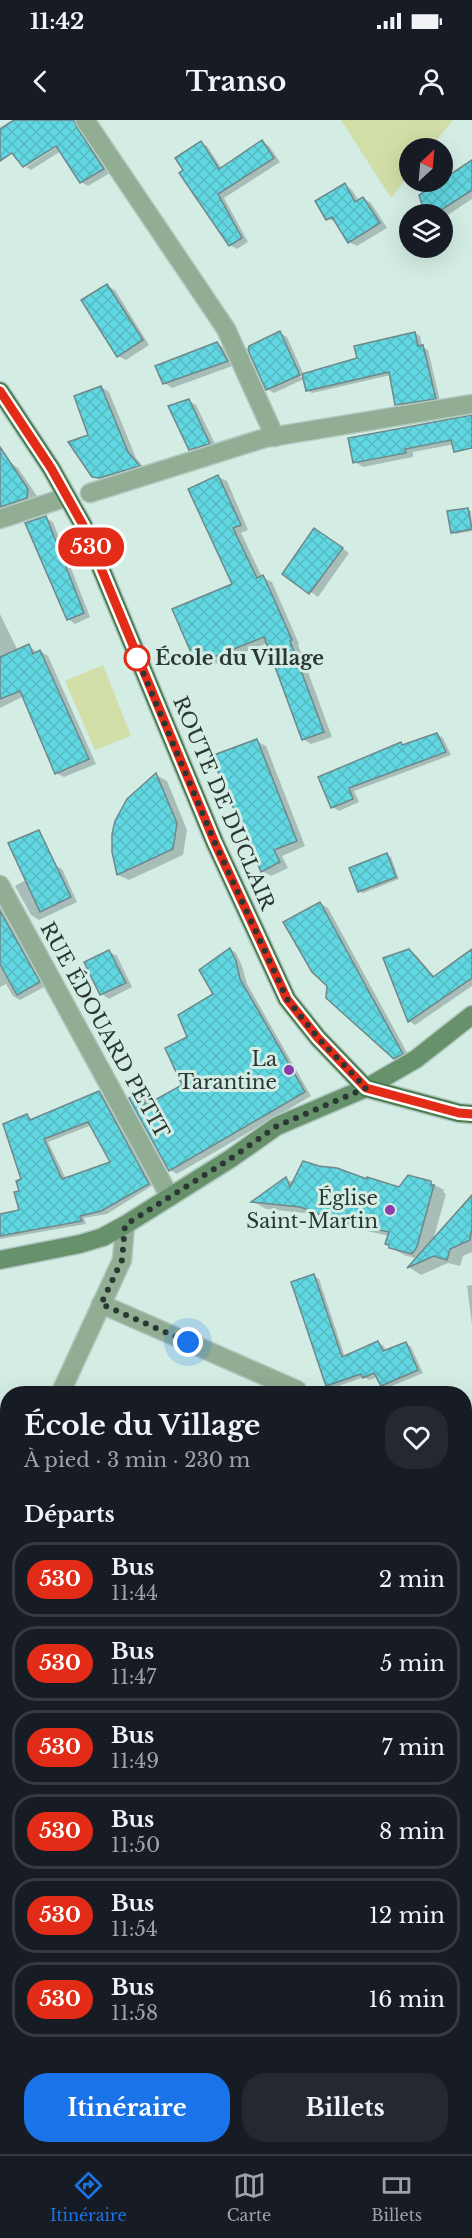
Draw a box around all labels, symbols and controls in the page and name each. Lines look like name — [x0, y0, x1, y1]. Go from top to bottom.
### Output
text: 11:42 — [30, 8, 84, 35]
icon: back — [24, 65, 57, 98]
text: Transo — [186, 65, 286, 98]
icon: person — [415, 65, 448, 98]
north arrow — [399, 138, 453, 192]
map controls — [399, 138, 453, 258]
button: layers — [399, 204, 453, 258]
line badge: 530 — [56, 528, 125, 566]
text: 530 — [70, 534, 112, 560]
marker: École du Village — [124, 645, 150, 671]
place label: École du Village — [155, 645, 324, 670]
street label: ROUTE DE DUCLAIR — [168, 693, 280, 915]
street label: RUE ÉDOUARD PETIT — [36, 917, 175, 1142]
place label: La Tarantine — [178, 1047, 278, 1094]
marker: La Tarantine — [282, 1063, 296, 1077]
place label: Église Saint-Martin — [246, 1185, 378, 1233]
marker: Église Saint-Martin — [383, 1203, 397, 1217]
your location — [173, 1327, 203, 1357]
button: heart — [385, 1406, 448, 1469]
text: École du Village — [24, 1408, 261, 1443]
text: À pied · 3 min · 230 m — [24, 1448, 250, 1472]
text: Départs — [24, 1501, 115, 1528]
text: Bus — [111, 1554, 154, 1581]
text: 530 — [39, 1566, 81, 1592]
text: 2 min — [379, 1566, 445, 1593]
text: 11:44 — [111, 1581, 158, 1605]
text: Bus — [111, 1638, 154, 1665]
text: 530 — [39, 1650, 81, 1676]
text: 5 min — [380, 1650, 445, 1677]
text: 11:47 — [111, 1665, 156, 1689]
text: Bus — [111, 1722, 154, 1749]
text: 530 — [39, 1734, 81, 1760]
text: 7 min — [381, 1734, 445, 1761]
text: 11:49 — [111, 1749, 159, 1773]
text: Bus — [111, 1806, 154, 1833]
text: 530 — [39, 1818, 81, 1844]
text: 8 min — [379, 1818, 445, 1845]
text: 11:50 — [111, 1833, 160, 1857]
text: Bus — [111, 1890, 154, 1917]
text: 530 — [39, 1902, 81, 1928]
text: 12 min — [369, 1902, 445, 1929]
text: 11:54 — [111, 1917, 158, 1941]
text: Bus — [111, 1974, 154, 2001]
text: 530 — [39, 1986, 81, 2012]
text: 16 min — [368, 1986, 445, 2013]
text: 11:58 — [111, 2001, 158, 2025]
button: Itinéraire — [24, 2073, 230, 2142]
button: Billets — [242, 2073, 448, 2142]
tab: Itinéraire — [50, 2169, 127, 2225]
tab: Carte — [227, 2169, 271, 2225]
tab: Billets — [371, 2169, 422, 2225]

